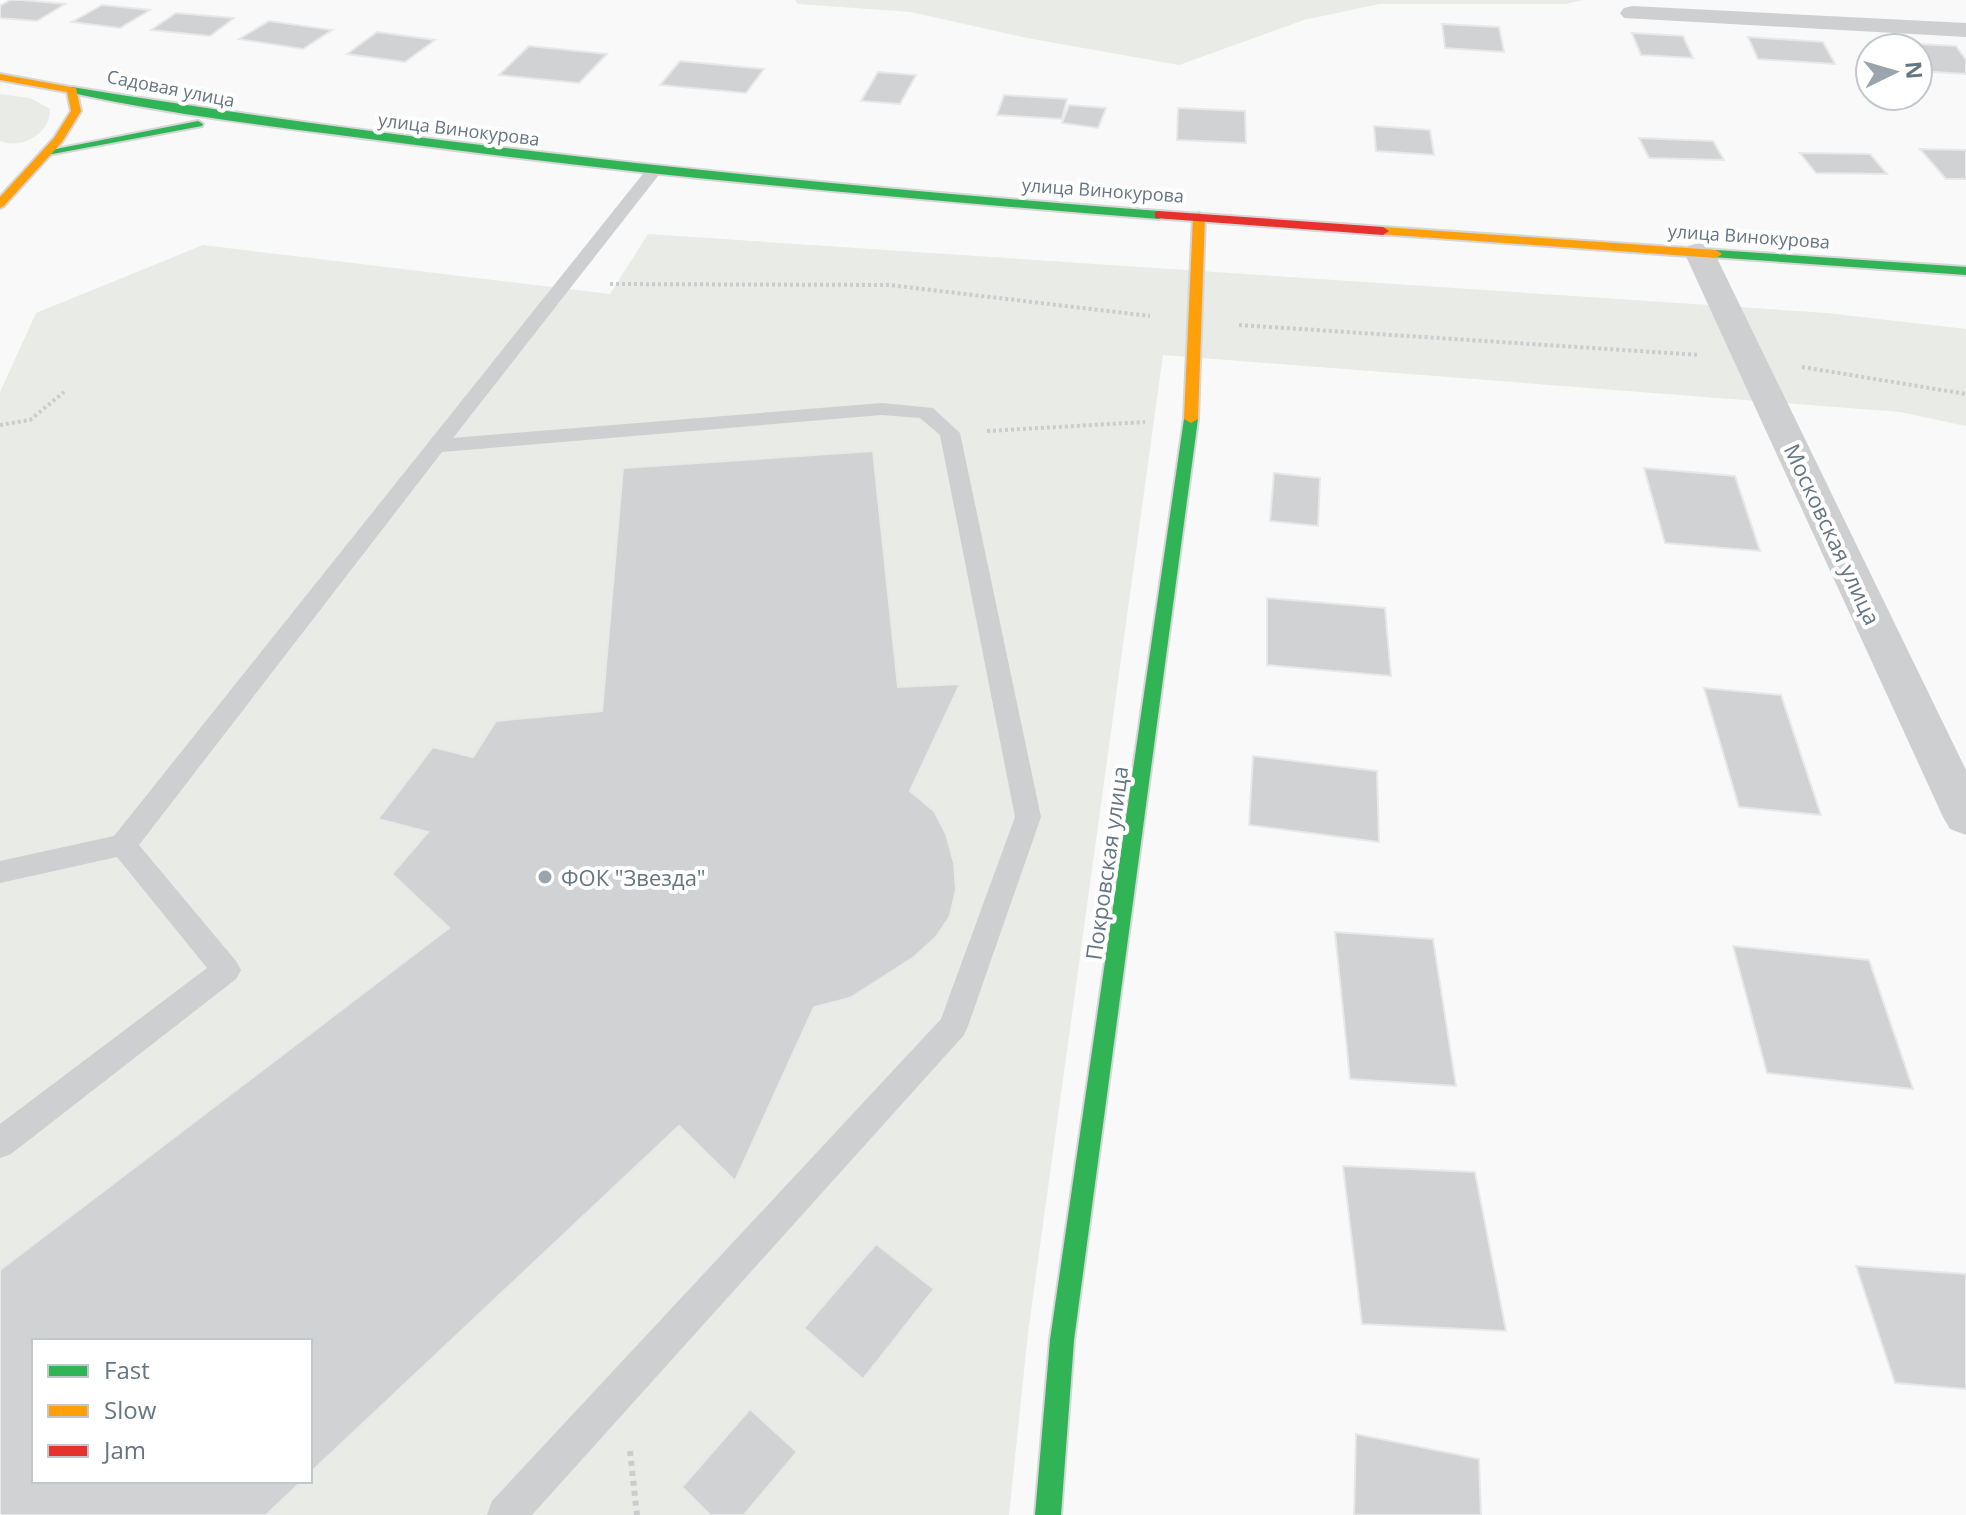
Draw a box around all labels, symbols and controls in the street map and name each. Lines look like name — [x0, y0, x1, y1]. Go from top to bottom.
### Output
north arrow — [1854, 32, 1934, 112]
text: N — [1899, 60, 1931, 80]
street label: Садовая улица — [105, 64, 237, 112]
street label: улица Винокурова — [377, 107, 541, 151]
street label: улица Винокурова — [1021, 172, 1185, 208]
street label: улица Винокурова — [1667, 218, 1831, 254]
street label: Московская улица — [1778, 439, 1888, 629]
street label: Покровская улица — [1078, 764, 1134, 962]
place label: ФОК "Звезда" — [561, 862, 706, 892]
marker: ФОК "Звезда" — [536, 868, 554, 886]
legend — [32, 1339, 312, 1483]
text: Fast — [104, 1353, 150, 1386]
text: Slow — [104, 1393, 157, 1426]
text: Jam — [102, 1433, 146, 1466]

